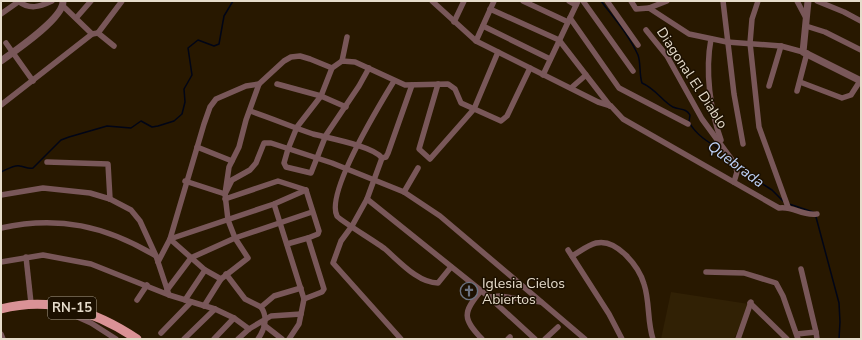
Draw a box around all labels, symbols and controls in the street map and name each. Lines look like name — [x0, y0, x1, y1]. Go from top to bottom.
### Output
street label: Diagonal El Diablo — [652, 24, 732, 132]
water label: Quebrada — [703, 136, 769, 192]
place label: Iglesia Cielos Abiertos — [482, 274, 565, 309]
church icon: Iglesia Cielos Abiertos — [459, 281, 479, 301]
road number: RN-15 — [48, 297, 96, 319]

